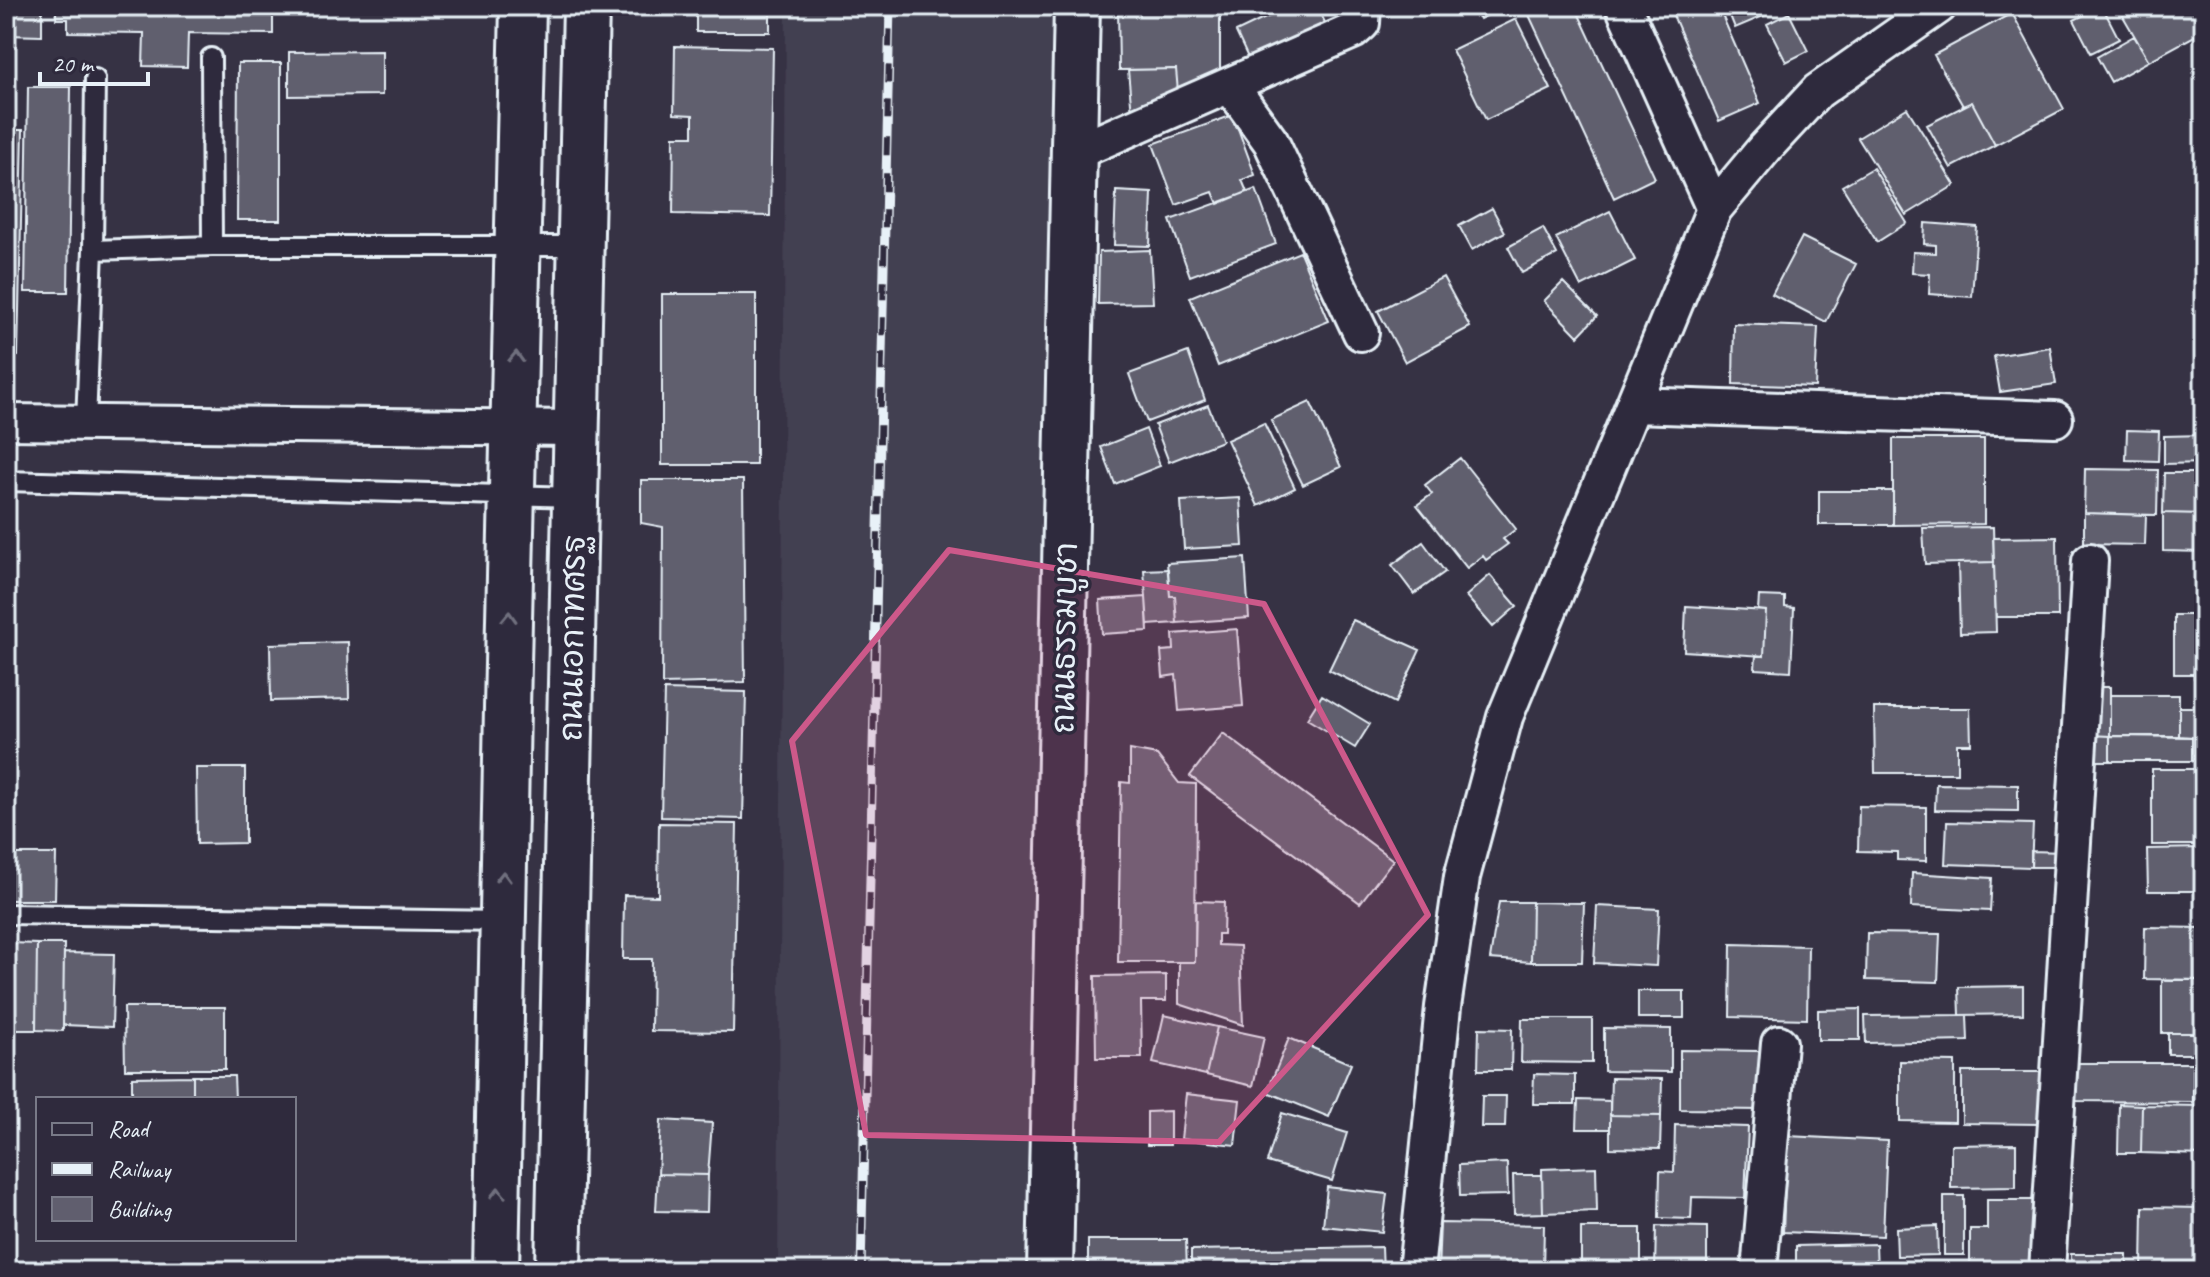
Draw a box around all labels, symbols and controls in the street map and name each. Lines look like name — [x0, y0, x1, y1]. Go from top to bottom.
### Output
scale bar — [40, 36, 148, 86]
text: 20 m — [52, 49, 95, 79]
one-way arrow — [507, 350, 524, 363]
street label: ถนนเอกาทศรฐ — [550, 534, 596, 742]
street label: ถนนธรรมบูชา — [1042, 542, 1090, 734]
one-way arrow — [501, 610, 518, 623]
one-way arrow — [495, 870, 512, 883]
legend — [36, 1097, 296, 1241]
text: Road — [108, 1114, 152, 1144]
text: Railway — [108, 1154, 172, 1184]
one-way arrow — [489, 1186, 506, 1199]
text: Building — [108, 1194, 173, 1224]

